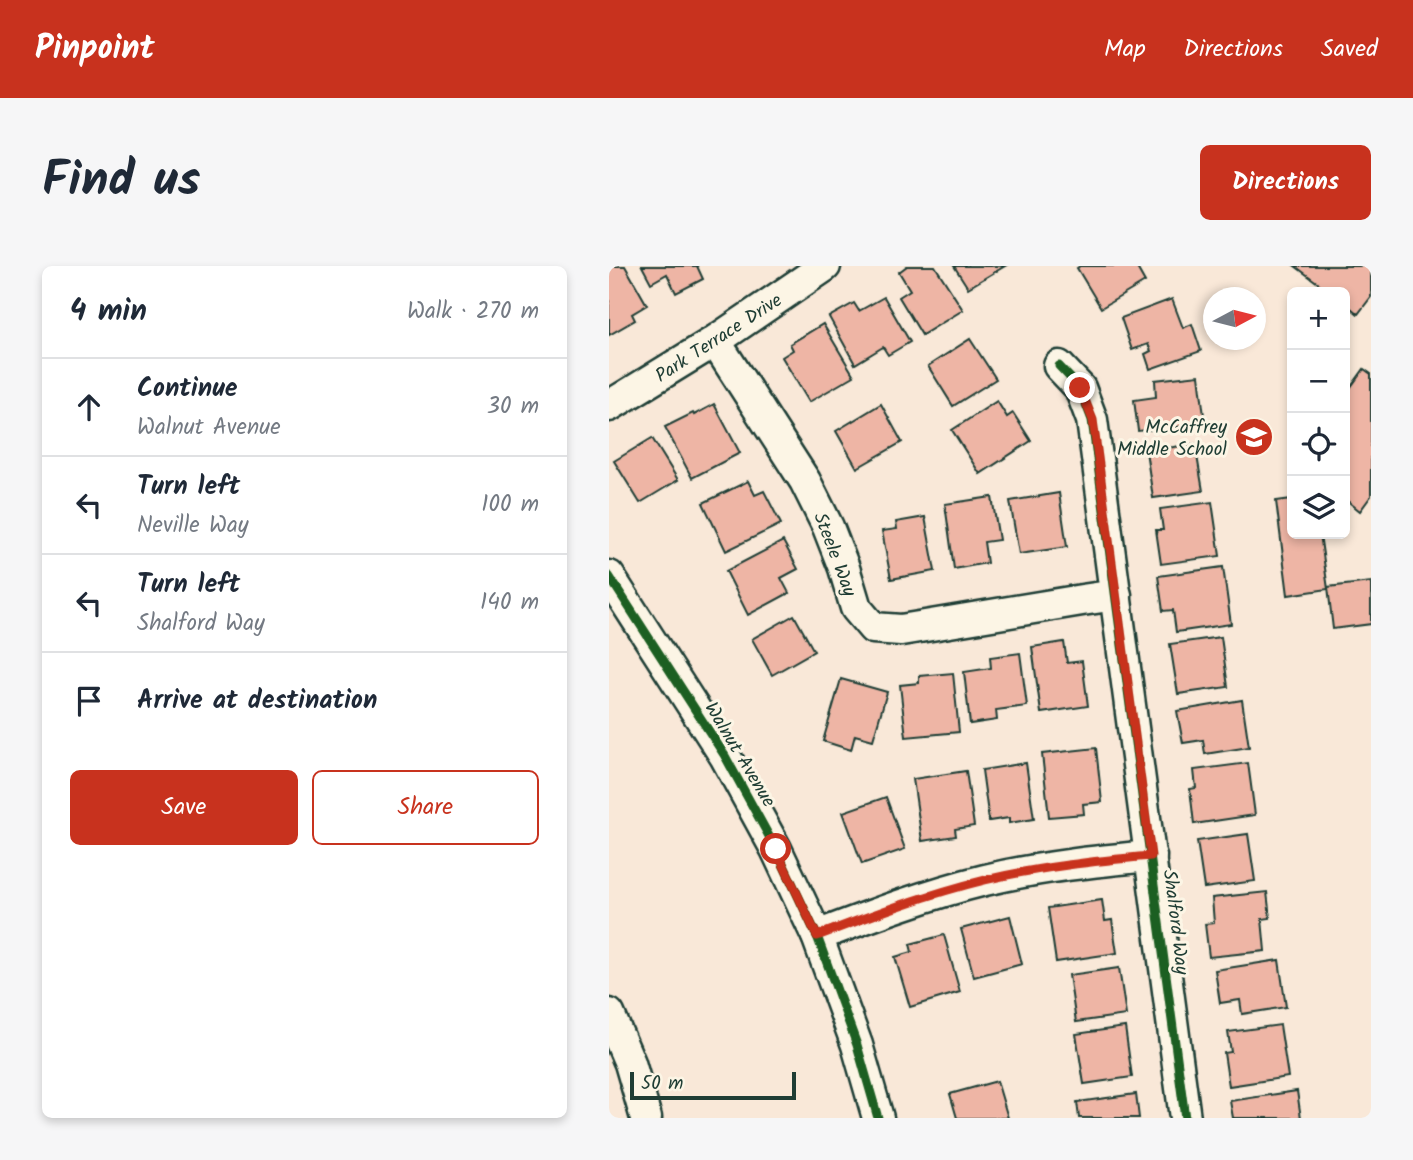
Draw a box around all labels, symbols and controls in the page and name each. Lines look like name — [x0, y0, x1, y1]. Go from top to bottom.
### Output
text: Pinpoint — [35, 23, 155, 76]
text: Map — [1104, 30, 1146, 69]
text: Directions — [1184, 30, 1283, 69]
text: Saved — [1321, 30, 1378, 69]
text: Find us — [42, 143, 200, 221]
button: Directions — [1200, 145, 1371, 220]
street label: Park Terrace Drive — [649, 286, 789, 391]
north arrow — [1203, 287, 1266, 350]
map controls — [1287, 287, 1350, 539]
button: + — [1287, 287, 1350, 350]
text: 4 min — [70, 288, 147, 336]
text: Walk · 270 m — [407, 294, 539, 330]
button: − — [1287, 350, 1350, 413]
text: Continue — [137, 368, 238, 410]
route end — [1064, 372, 1095, 403]
icon: ahead — [70, 388, 108, 426]
text: 30 m — [487, 389, 539, 425]
text: Walnut Avenue — [137, 410, 281, 446]
place label: McCaffrey Middle School — [1117, 413, 1228, 465]
button: locate — [1287, 413, 1350, 476]
school or university icon: McCaffrey Middle School — [1233, 416, 1275, 458]
text: Turn left — [137, 466, 240, 508]
button: layers — [1287, 476, 1350, 539]
icon: left — [70, 486, 108, 524]
text: 100 m — [481, 487, 539, 523]
text: Neville Way — [137, 508, 249, 544]
street label: Steele Way — [804, 508, 864, 602]
text: Turn left — [137, 564, 240, 606]
icon: left — [70, 584, 108, 622]
text: 140 m — [480, 585, 539, 621]
text: Shalford Way — [137, 606, 265, 642]
text: Arrive at destination — [137, 680, 377, 722]
icon: arrive — [70, 682, 108, 720]
street label: Walnut Avenue — [696, 696, 783, 814]
button: Save — [70, 770, 298, 845]
button: Share — [312, 770, 539, 845]
route start — [760, 833, 791, 864]
street label: Shalford Way — [1154, 868, 1196, 978]
scale bar — [630, 1069, 796, 1101]
text: 50 m — [641, 1069, 683, 1099]

